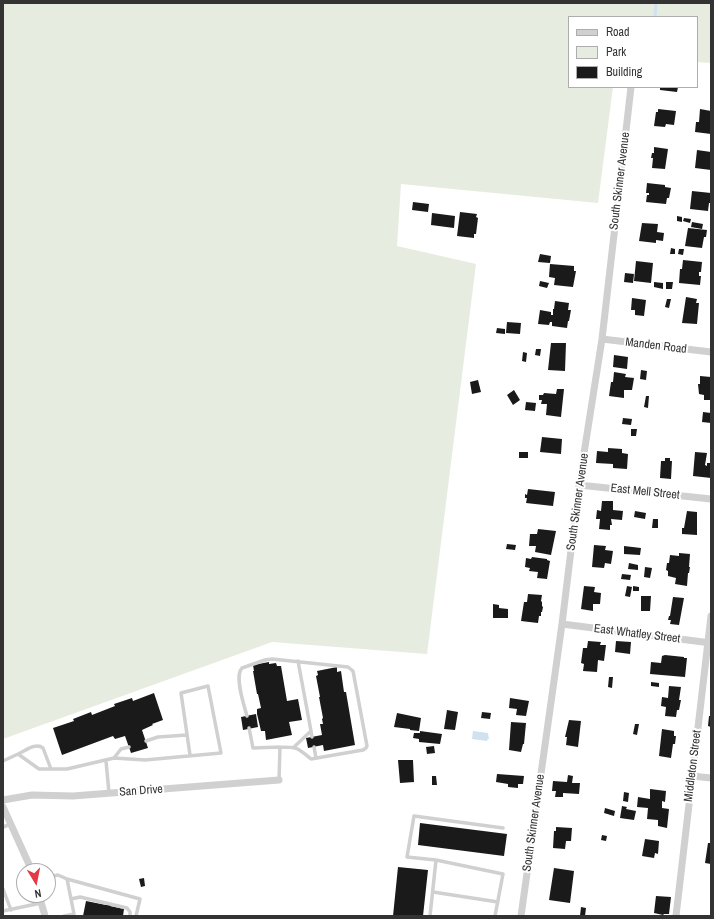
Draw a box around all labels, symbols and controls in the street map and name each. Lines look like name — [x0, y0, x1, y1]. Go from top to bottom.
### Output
legend — [568, 16, 698, 88]
text: Road — [606, 24, 630, 40]
text: Park — [606, 44, 626, 60]
text: Building — [606, 64, 642, 80]
street label: South Skinner Avenue — [607, 131, 633, 231]
street label: Manden Road — [624, 335, 688, 357]
street label: South Skinner Avenue — [564, 452, 592, 552]
street label: East Mell Street — [610, 481, 680, 503]
street label: East Whatley Street — [593, 622, 681, 646]
street label: Middleton Street — [681, 729, 705, 803]
street label: South Skinner Avenue — [520, 773, 548, 873]
street label: San Drive — [119, 782, 163, 800]
north arrow — [16, 863, 56, 903]
text: N — [33, 886, 42, 901]

